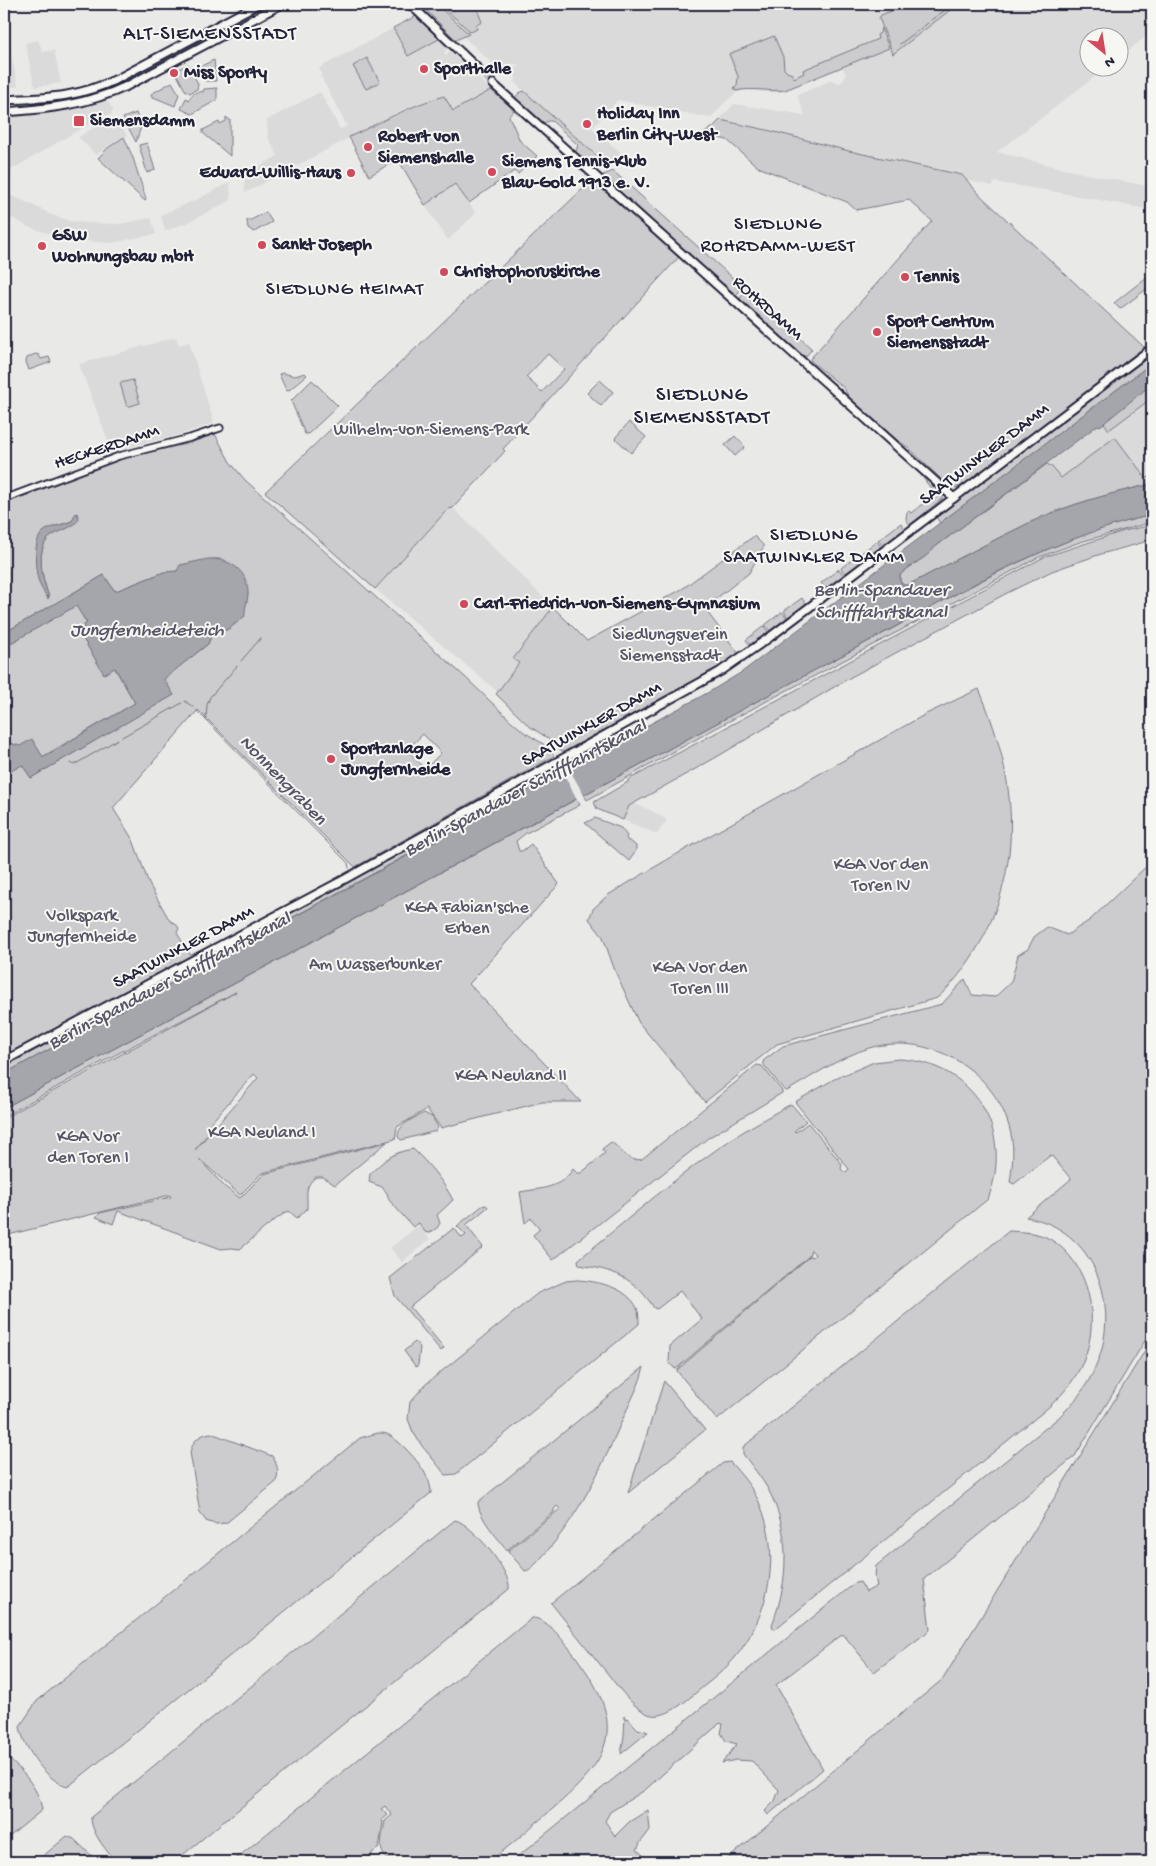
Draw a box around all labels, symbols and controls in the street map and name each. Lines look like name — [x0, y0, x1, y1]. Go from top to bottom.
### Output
district label: ALT-SIEMENSSTADT — [123, 24, 297, 47]
north arrow — [1078, 28, 1128, 78]
text: N — [1101, 51, 1117, 71]
place label: Sporthalle — [434, 59, 512, 80]
place label: Miss Sporty — [184, 63, 267, 84]
marker: Sporthalle — [418, 63, 430, 75]
marker: Miss Sporty — [168, 67, 180, 79]
place label: Holiday Inn Berlin City-West — [596, 104, 718, 146]
place label: Siemensdamm — [90, 111, 195, 132]
marker: Siemensdamm — [72, 114, 86, 128]
marker: Holiday Inn Berlin City-West — [581, 118, 593, 130]
place label: Robert von Siemenshalle — [377, 127, 474, 169]
marker: Robert von Siemenshalle — [362, 141, 374, 153]
place label: Siemens Tennis-Klub Blau-Gold 1913 e. V. — [501, 152, 651, 194]
place label: Eduard-Willis-Haus — [200, 163, 342, 184]
marker: Siemens Tennis-Klub Blau-Gold 1913 e. V. — [486, 166, 498, 178]
marker: Eduard-Willis-Haus — [345, 167, 357, 179]
district label: SIEDLUNG ROHRDAMM-WEST — [700, 214, 856, 259]
place label: GSW Wohnungsbau mbH — [51, 226, 194, 268]
place label: Sankt Joseph — [272, 235, 372, 256]
marker: Sankt Joseph — [256, 239, 268, 251]
marker: GSW Wohnungsbau mbH — [36, 240, 48, 252]
place label: Christophoruskirche — [453, 262, 600, 283]
marker: Christophoruskirche — [438, 266, 450, 278]
place label: Tennis — [913, 267, 960, 288]
marker: Tennis — [899, 271, 911, 283]
street label: ROHRDAMM — [728, 272, 807, 346]
district label: SIEDLUNG HEIMAT — [266, 279, 424, 302]
place label: Sport Centrum Siemensstadt — [887, 312, 994, 354]
marker: Sport Centrum Siemensstadt — [871, 326, 883, 338]
district label: SIEDLUNG SIEMENSSTADT — [634, 385, 771, 431]
street label: SAATWINKLER DAMM — [916, 399, 1054, 511]
park label: Wilhelm-von-Siemens-Park — [334, 420, 530, 441]
street label: HECKERDAMM — [52, 421, 163, 475]
district label: SIEDLUNG SAATWINKLER DAMM — [723, 525, 905, 570]
water label: Berlin-Spandauer Schifffahrtskanal — [814, 580, 952, 625]
place label: Carl-Friedrich-von-Siemens-Gymnasium — [473, 594, 760, 615]
marker: Carl-Friedrich-von-Siemens-Gymnasium — [458, 598, 470, 610]
water label: Jungfernheideteich — [70, 620, 225, 643]
park label: Siedlungsverein Siemensstadt — [612, 625, 728, 667]
street label: SAATWINKLER DAMM — [518, 678, 666, 772]
water label: Berlin-Spandauer Schifffahrtskanal — [401, 714, 653, 863]
water label: Nonnengraben — [233, 731, 331, 831]
place label: Sportanlage Jungfernheide — [340, 739, 451, 781]
marker: Sportanlage Jungfernheide — [325, 753, 337, 765]
park label: KGA Vor den Toren IV — [834, 855, 929, 897]
park label: KGA Fabian'sche Erben — [405, 898, 529, 940]
street label: SAATWINKLER DAMM — [110, 902, 259, 994]
park label: Volkspark Jungfernheide — [27, 906, 137, 948]
water label: Berlin-Spandauer Schifffahrtskanal — [45, 907, 297, 1056]
park label: Am Wasserbunker — [309, 955, 443, 976]
park label: KGA Vor den Toren III — [653, 958, 748, 1000]
park label: KGA Neuland II — [455, 1066, 567, 1087]
park label: KGA Neuland I — [208, 1123, 316, 1144]
park label: KGA Vor den Toren I — [47, 1127, 129, 1169]

